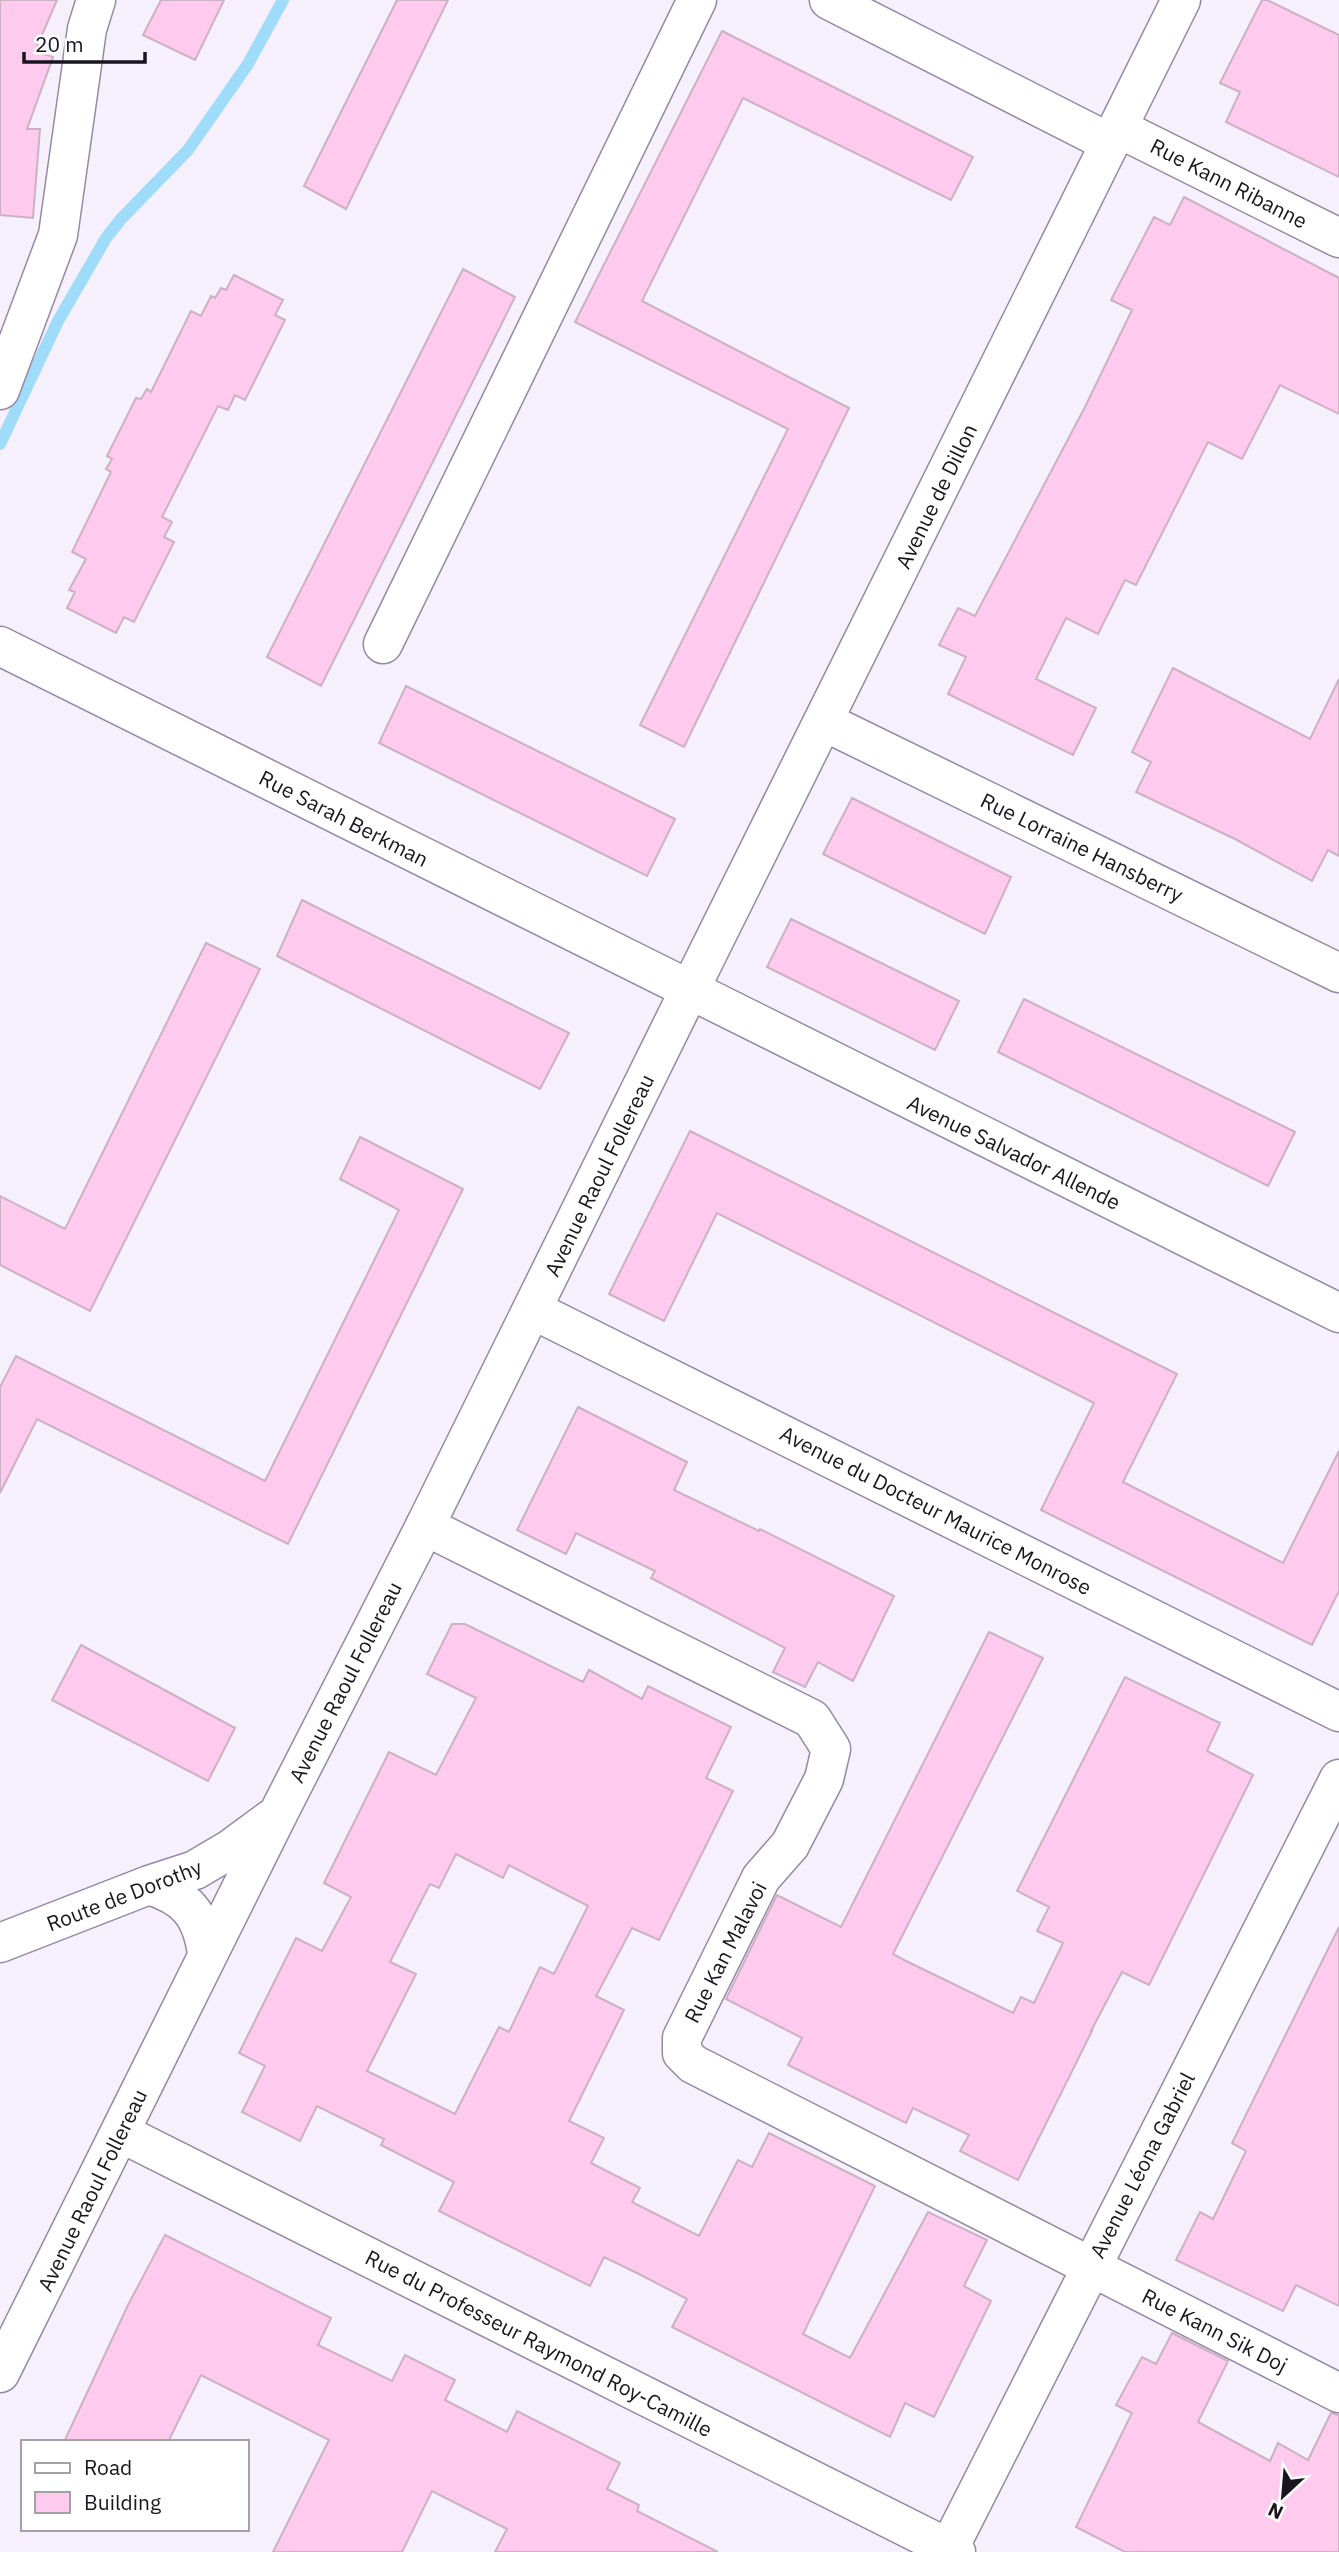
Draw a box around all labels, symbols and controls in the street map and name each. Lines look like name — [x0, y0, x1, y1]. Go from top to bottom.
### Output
scale bar — [24, 21, 145, 65]
text: 20 m — [35, 30, 84, 58]
street label: Rue Kann Ribanne — [1146, 131, 1312, 235]
street label: Avenue de Dillon — [889, 419, 983, 573]
street label: Rue Sarah Berkman — [255, 763, 433, 873]
street label: Rue Lorraine Hansberry — [976, 786, 1188, 909]
street label: Avenue Raoul Follereau — [538, 1069, 660, 1281]
street label: Avenue Salvador Allende — [903, 1088, 1125, 1216]
street label: Avenue du Docteur Maurice Monrose — [776, 1419, 1096, 1601]
street label: Avenue Raoul Follereau — [282, 1577, 408, 1787]
street label: Route de Dorothy — [42, 1852, 206, 1937]
street label: Rue Kan Malavoi — [677, 1877, 773, 2027]
street label: Avenue Léona Gabriel — [1083, 2067, 1201, 2263]
street label: Avenue Raoul Follereau — [31, 2084, 153, 2296]
street label: Rue du Professeur Raymond Roy-Camille — [361, 2243, 717, 2443]
street label: Rue Kann Sik Doj — [1138, 2281, 1292, 2379]
legend — [21, 2440, 248, 2531]
text: Road — [84, 2453, 132, 2481]
north arrow — [1248, 2461, 1318, 2531]
text: Building — [84, 2488, 161, 2516]
text: N — [1264, 2497, 1287, 2525]

